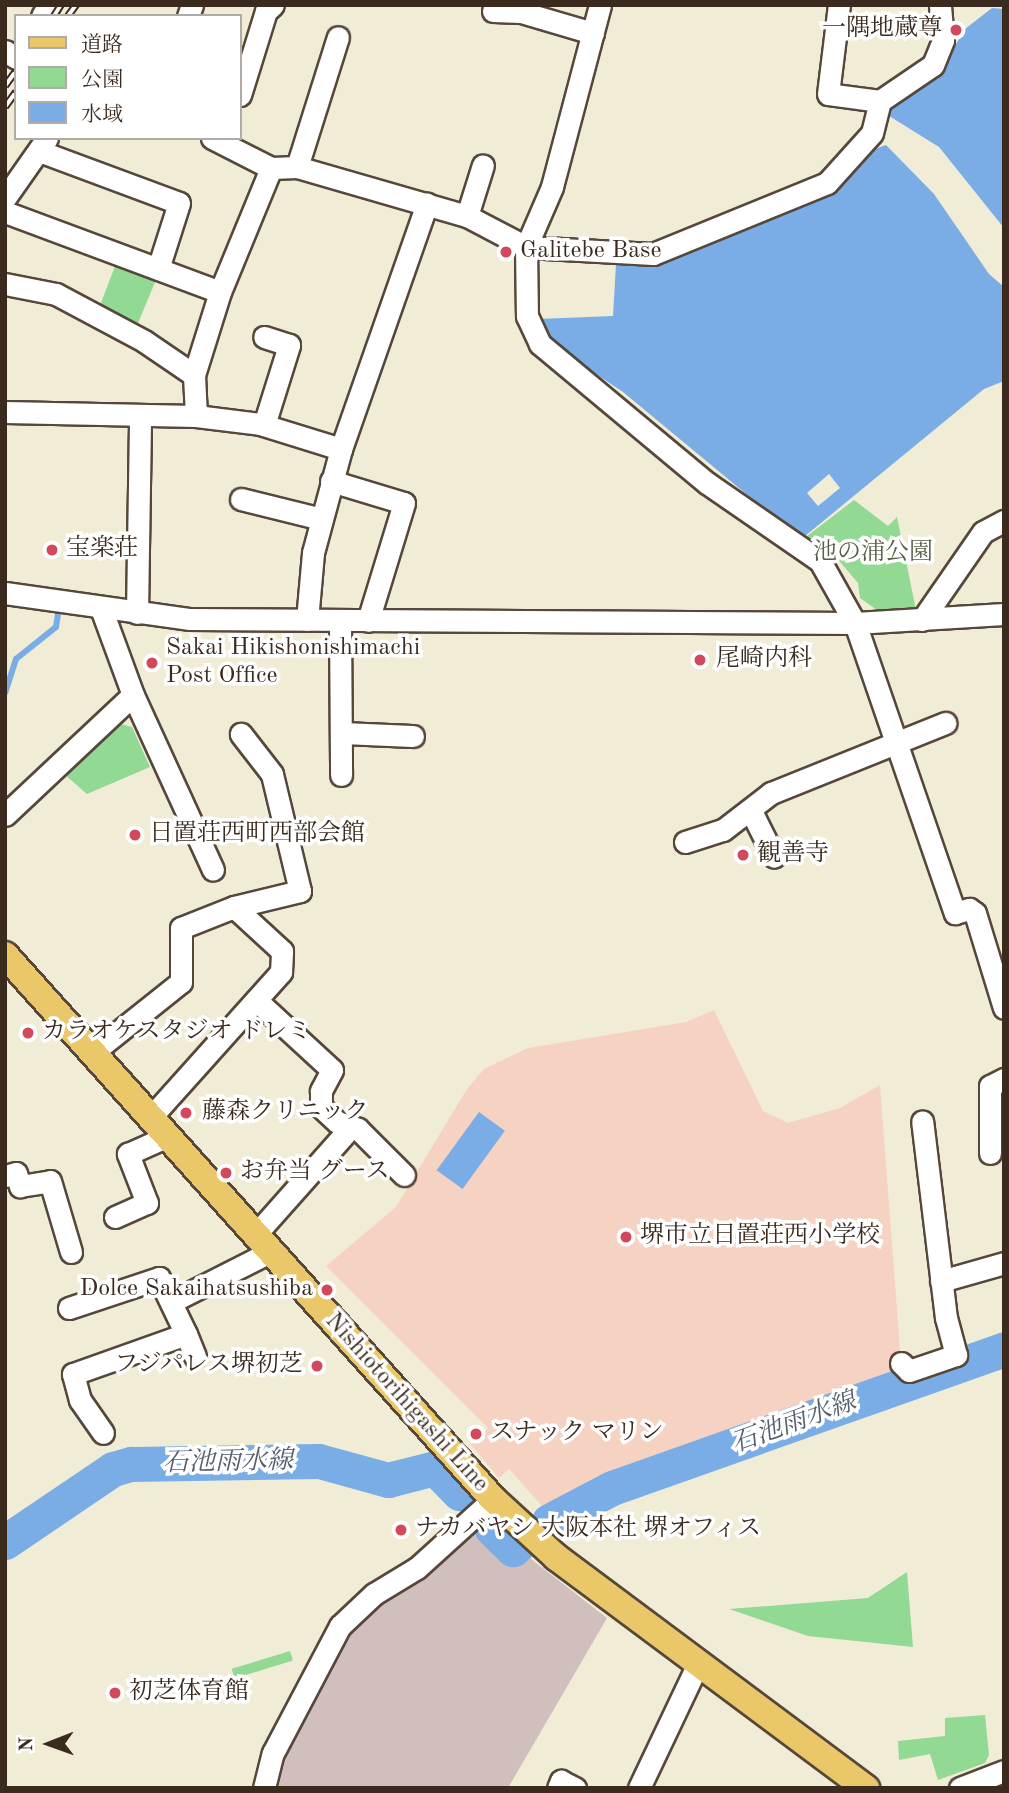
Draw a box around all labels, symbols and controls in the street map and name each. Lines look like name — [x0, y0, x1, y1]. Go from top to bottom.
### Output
legend — [14, 14, 242, 140]
place label: 一隅地蔵尊 — [822, 16, 942, 44]
marker: 一隅地蔵尊 — [948, 22, 964, 38]
text: 道路 — [81, 35, 123, 56]
text: 公園 — [81, 70, 123, 91]
text: 水域 — [81, 105, 123, 126]
place label: Galitebe Base — [520, 238, 661, 266]
marker: Galitebe Base — [498, 244, 514, 260]
place label: 宝楽荘 — [66, 536, 138, 564]
park label: 池の浦公園 — [813, 540, 933, 568]
marker: 宝楽荘 — [44, 542, 60, 558]
place label: Sakai Hikishonishimachi Post Office — [166, 635, 420, 691]
place label: 尾崎内科 — [716, 646, 812, 674]
marker: 尾崎内科 — [690, 650, 710, 670]
marker: Sakai Hikishonishimachi Post Office — [144, 655, 160, 671]
place label: 日置荘西町西部会館 — [149, 821, 365, 849]
marker: 日置荘西町西部会館 — [127, 827, 143, 843]
place label: 観善寺 — [757, 841, 829, 869]
marker: 観善寺 — [735, 847, 751, 863]
place label: カラオケスタジオ ドレミ — [42, 1019, 313, 1047]
marker: カラオケスタジオ ドレミ — [20, 1025, 36, 1041]
place label: 藤森クリニック — [202, 1099, 370, 1127]
marker: 藤森クリニック — [176, 1103, 196, 1123]
place label: お弁当 グース — [240, 1159, 391, 1187]
marker: お弁当 グース — [218, 1165, 234, 1181]
place label: 堺市立日置荘西小学校 — [640, 1223, 880, 1251]
marker: 堺市立日置荘西小学校 — [618, 1229, 634, 1245]
place label: Dolce Sakaihatsushiba — [79, 1276, 313, 1304]
marker: Dolce Sakaihatsushiba — [319, 1282, 335, 1298]
street label: Nishiotorihigashi Line — [318, 1308, 494, 1498]
place label: フジパレス堺初芝 — [111, 1352, 303, 1380]
marker: フジパレス堺初芝 — [309, 1358, 325, 1374]
water label: 石池雨水線 — [728, 1387, 860, 1461]
place label: スナック マリン — [490, 1420, 665, 1448]
marker: スナック マリン — [468, 1426, 484, 1442]
water label: 石池雨水線 — [163, 1446, 293, 1480]
place label: ナカバヤシ 大阪本社 堺オフィス — [415, 1516, 764, 1544]
marker: ナカバヤシ 大阪本社 堺オフィス — [393, 1522, 409, 1538]
place label: 初芝体育館 — [129, 1679, 249, 1707]
marker: 初芝体育館 — [107, 1685, 123, 1701]
north arrow — [14, 1709, 84, 1779]
text: N — [18, 1737, 37, 1752]

